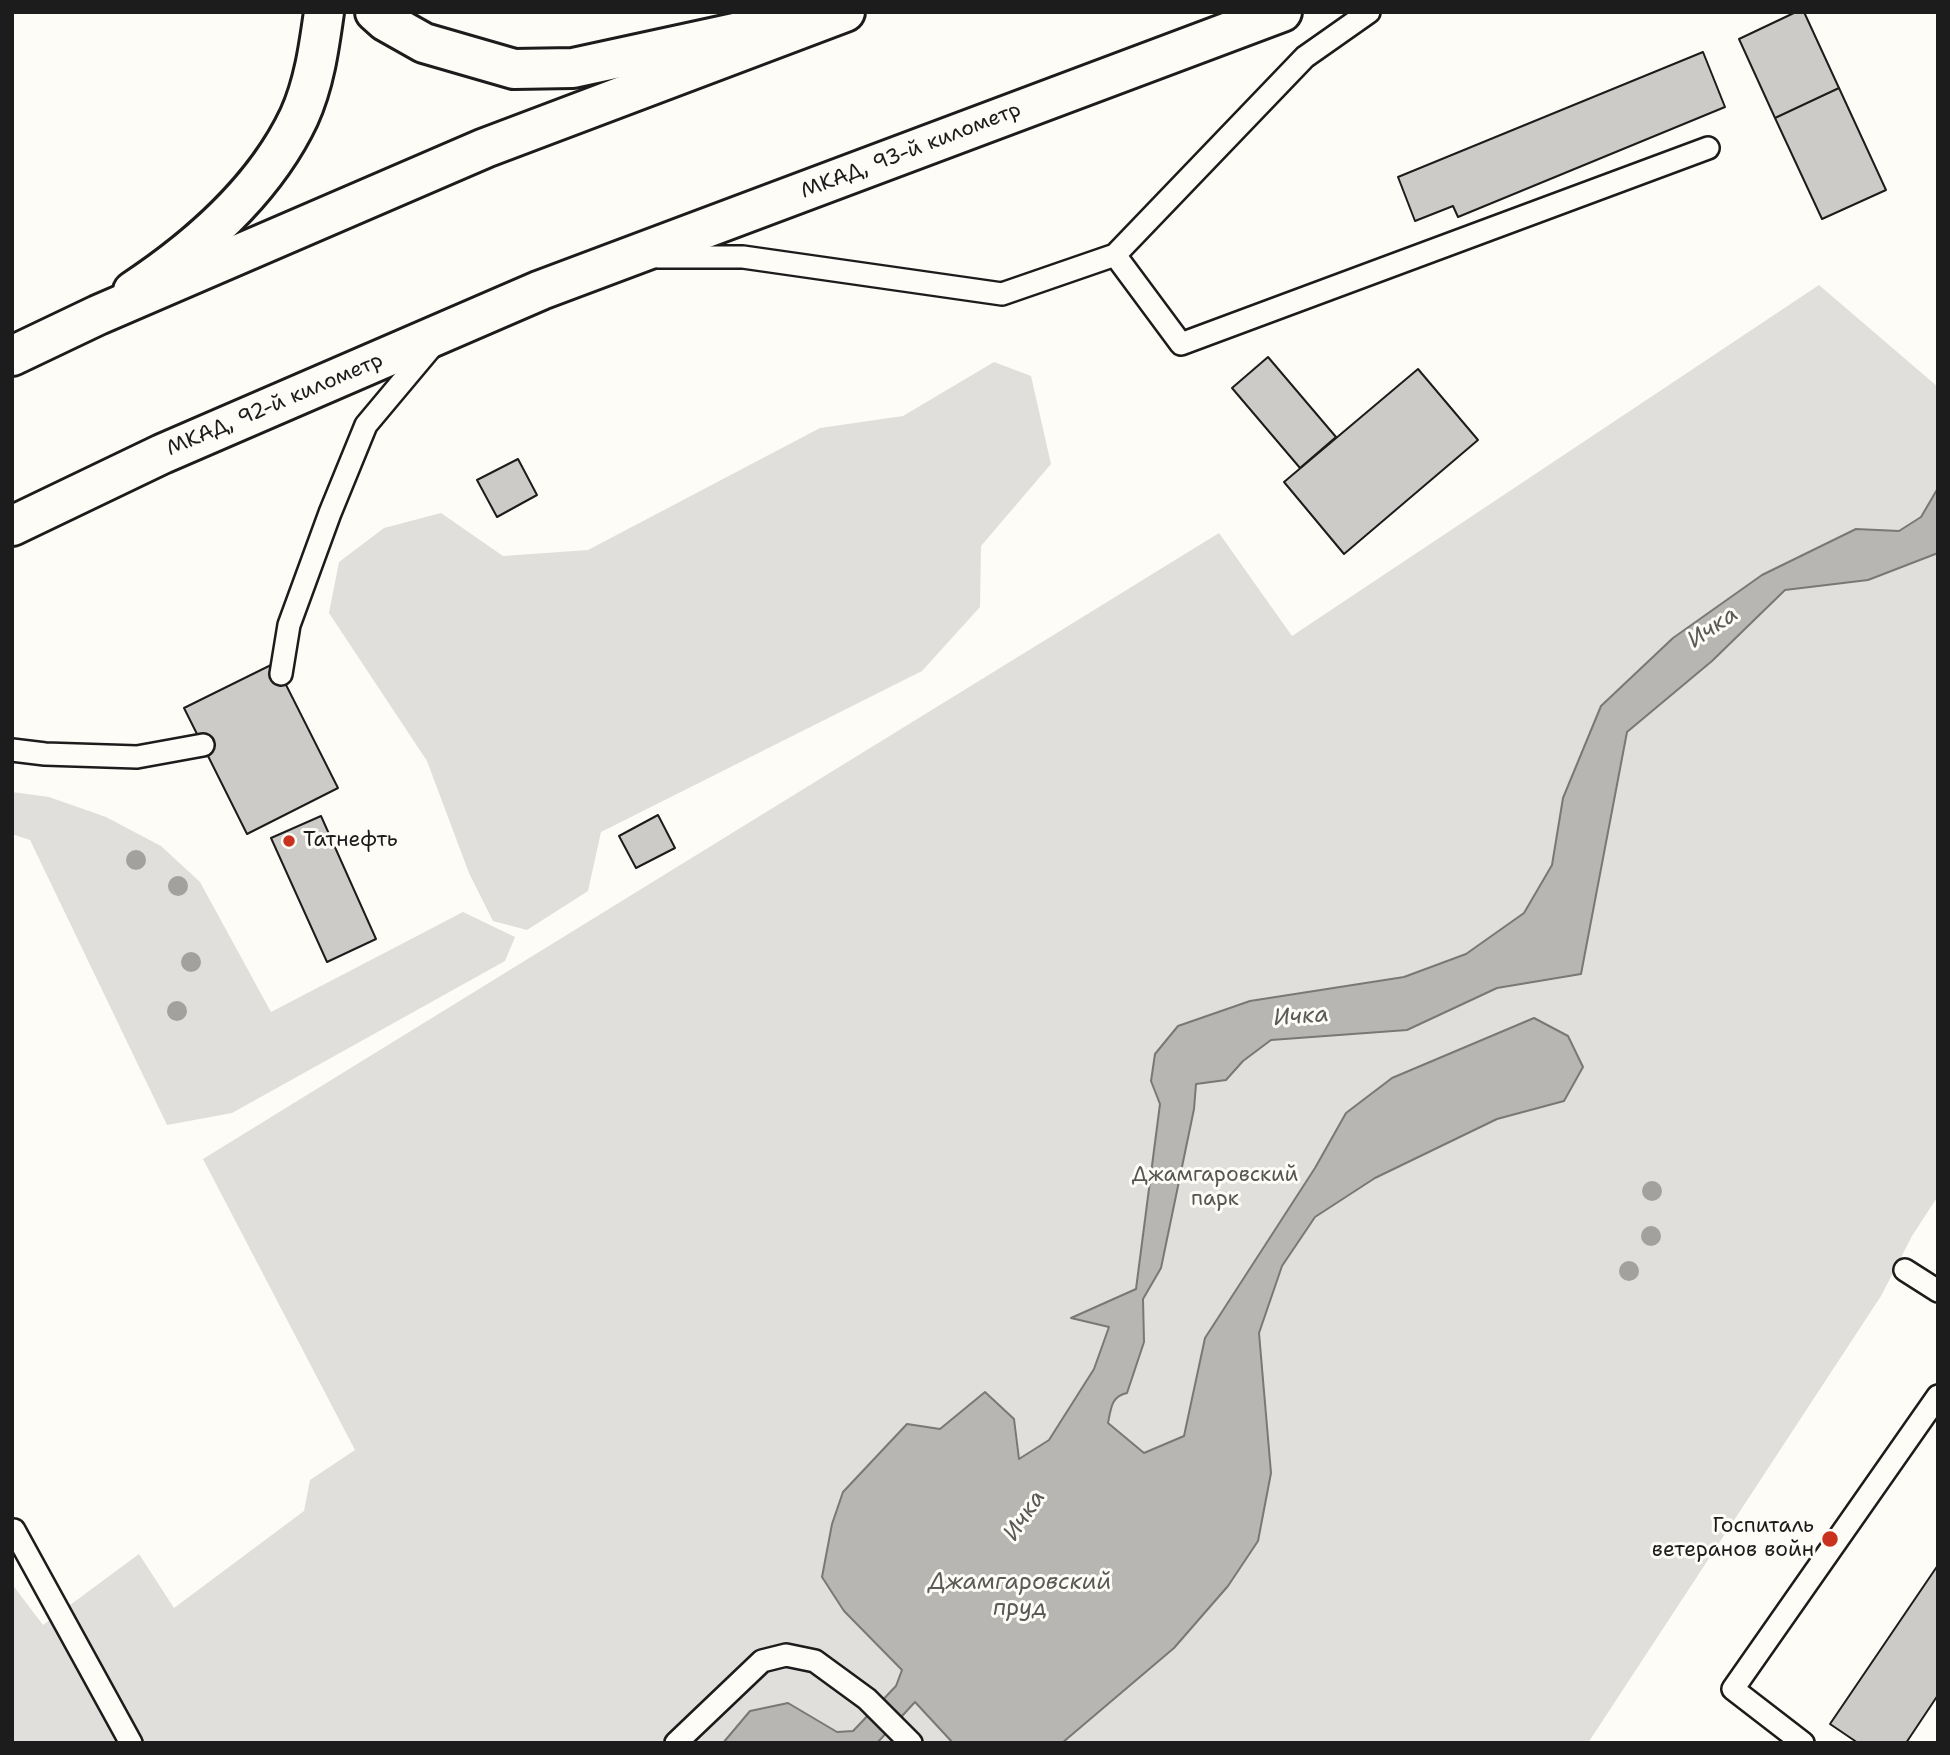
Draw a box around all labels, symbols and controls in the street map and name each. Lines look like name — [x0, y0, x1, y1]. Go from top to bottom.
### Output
street label: МКАД, 93-й километр — [797, 97, 1025, 205]
street label: МКАД, 92-й километр — [163, 348, 387, 462]
water label: Ичка — [1682, 601, 1744, 655]
place label: Татнефть — [303, 828, 398, 854]
marker: Татнефть — [281, 833, 297, 849]
water label: Ичка — [1272, 1001, 1330, 1033]
park label: Джамгаровский парк — [1132, 1163, 1298, 1213]
water label: Ичка — [998, 1485, 1052, 1547]
place label: Госпиталь ветеранов войн — [1652, 1514, 1814, 1564]
marker: Госпиталь ветеранов войн — [1820, 1529, 1840, 1549]
water label: Джамгаровский пруд — [928, 1569, 1112, 1623]

